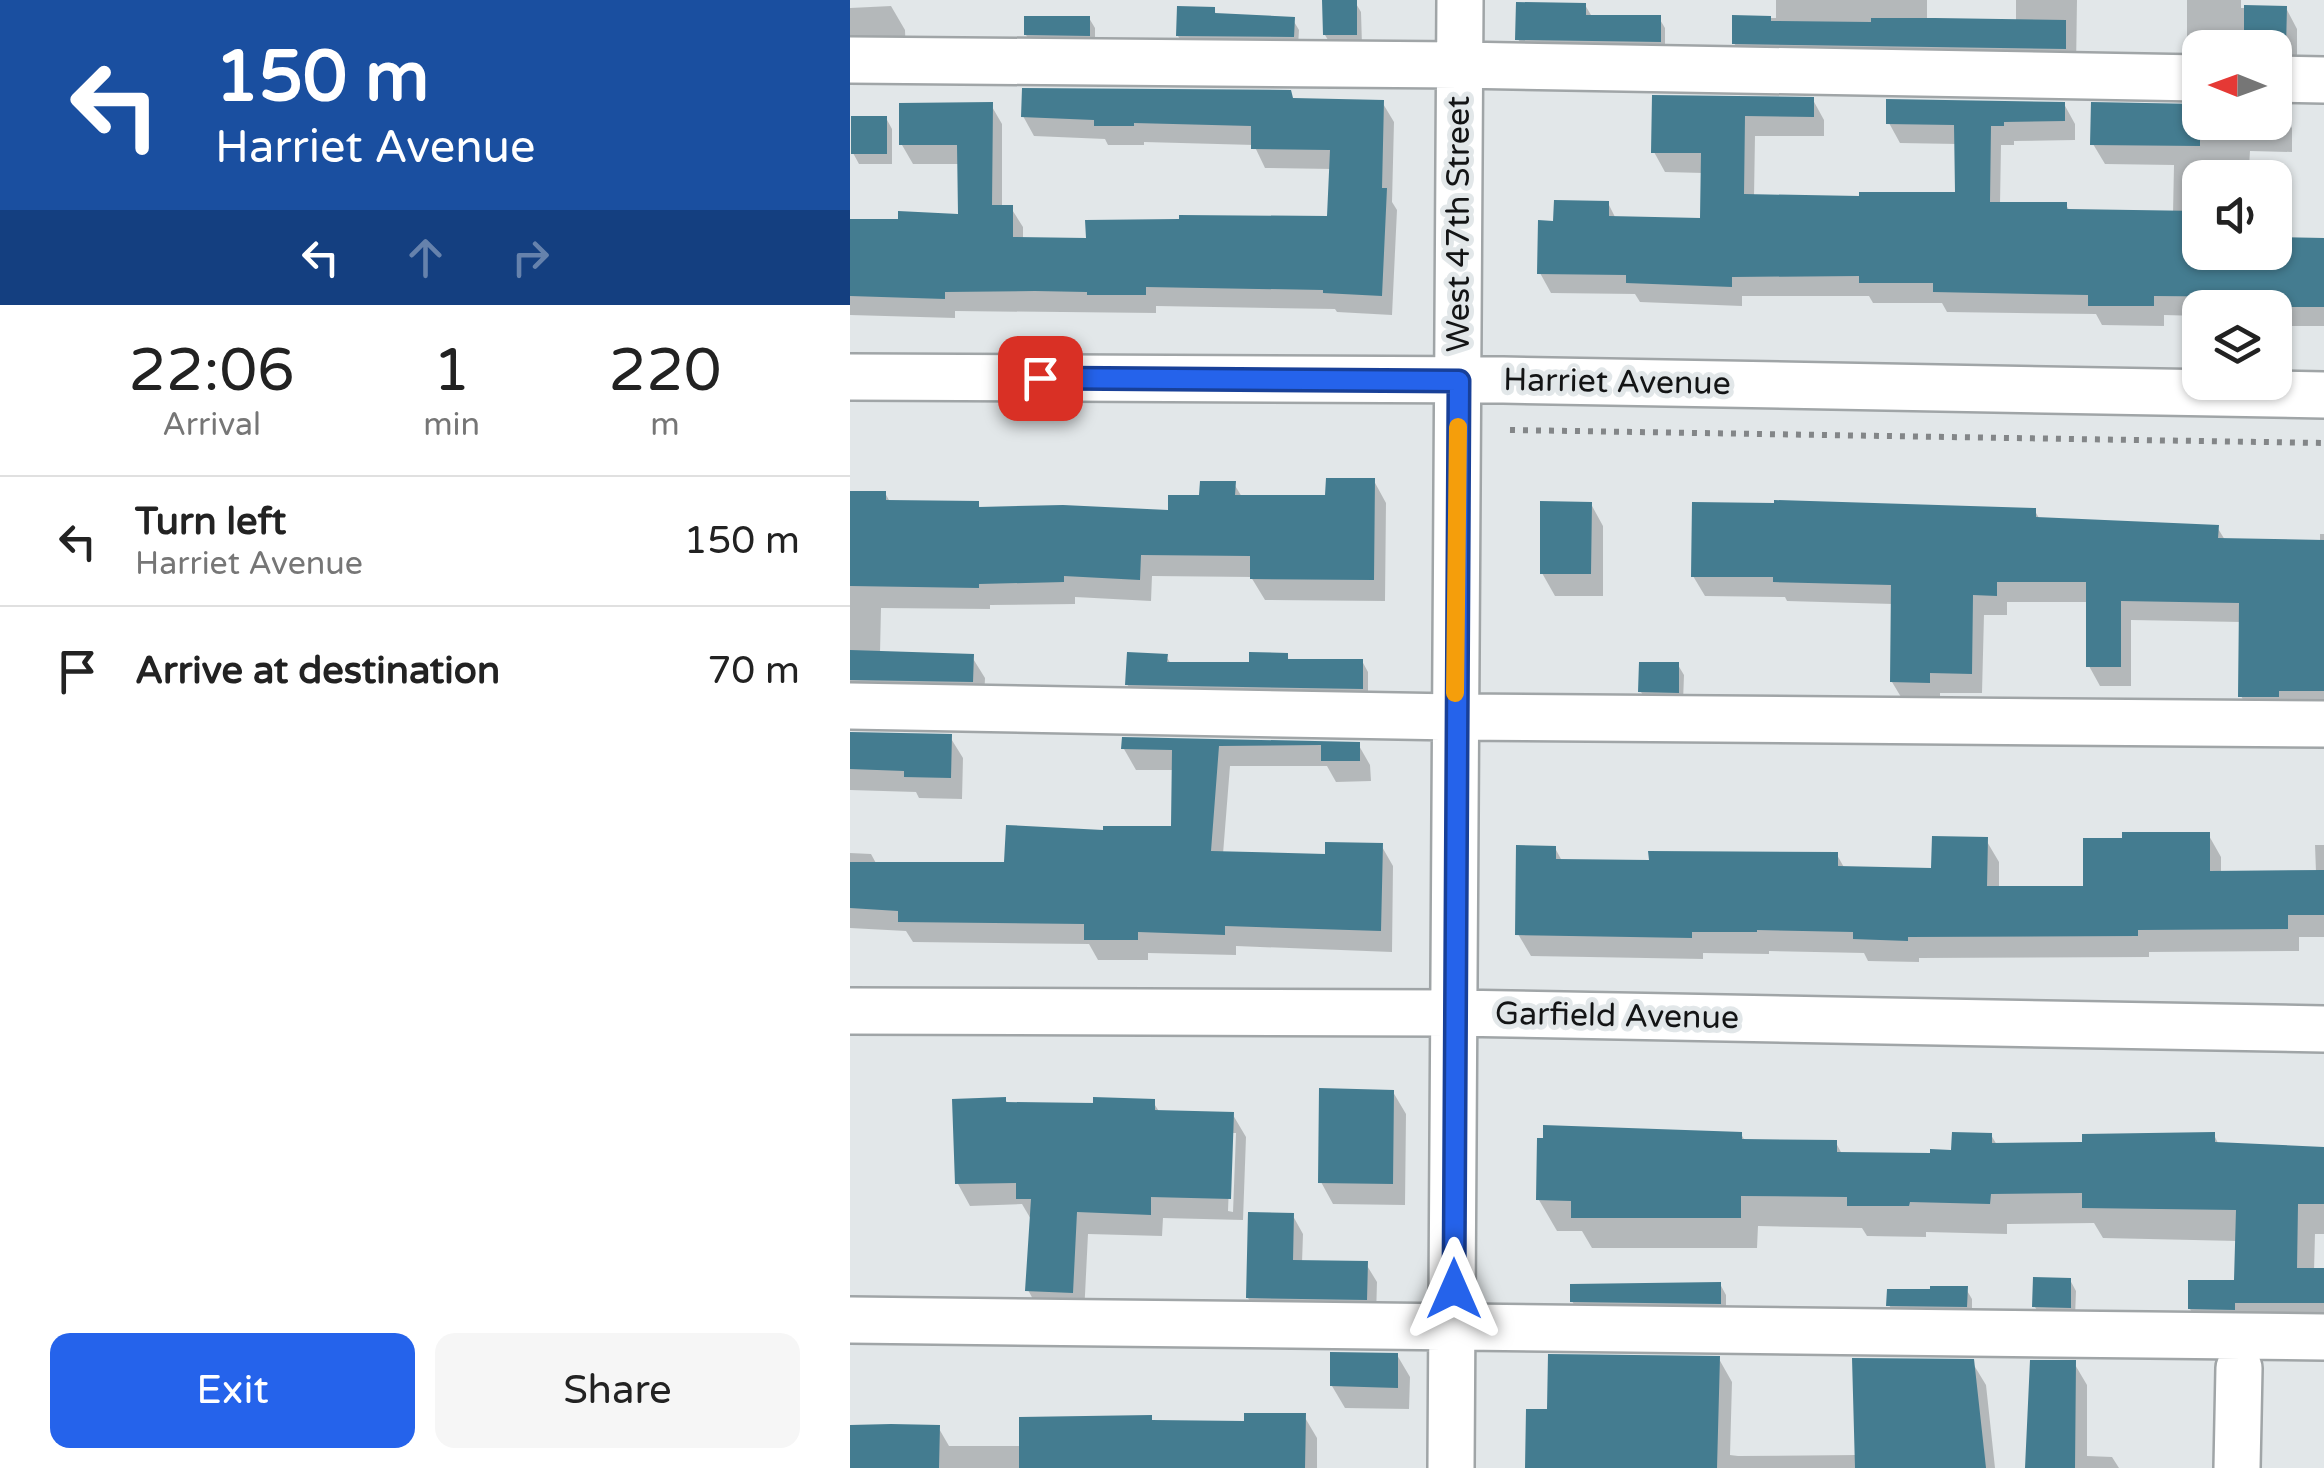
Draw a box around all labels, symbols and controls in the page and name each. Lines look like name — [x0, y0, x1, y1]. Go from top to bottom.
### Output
north arrow — [2182, 30, 2292, 140]
map controls — [2182, 30, 2292, 400]
text: 150 m — [215, 36, 429, 120]
icon: left — [50, 40, 180, 170]
street label: West 47th Street — [1440, 96, 1478, 352]
text: Harriet Avenue — [215, 121, 535, 175]
button: sound — [2182, 160, 2292, 270]
icon: left — [293, 230, 348, 285]
icon: ahead — [398, 230, 453, 285]
icon: right — [503, 230, 558, 285]
button: layers — [2182, 290, 2292, 400]
text: 22:06 — [128, 335, 295, 407]
text: 1 — [433, 335, 470, 407]
text: 220 — [608, 335, 722, 407]
pin — [998, 336, 1083, 421]
icon: arrive — [1013, 351, 1068, 406]
street label: Harriet Avenue — [1503, 361, 1731, 403]
text: Arrival — [162, 406, 261, 444]
text: min — [423, 406, 480, 444]
text: m — [650, 406, 680, 444]
text: Turn left — [135, 499, 286, 545]
icon: left — [50, 514, 105, 569]
text: 150 m — [684, 518, 800, 564]
text: Harriet Avenue — [135, 545, 363, 583]
icon: arrive — [50, 644, 105, 699]
text: Arrive at destination — [135, 648, 500, 694]
text: 70 m — [708, 648, 800, 694]
street label: Garfield Avenue — [1495, 995, 1739, 1037]
position arrow — [1402, 1237, 1506, 1341]
button: Exit — [50, 1333, 415, 1448]
button: Share — [435, 1333, 800, 1448]

